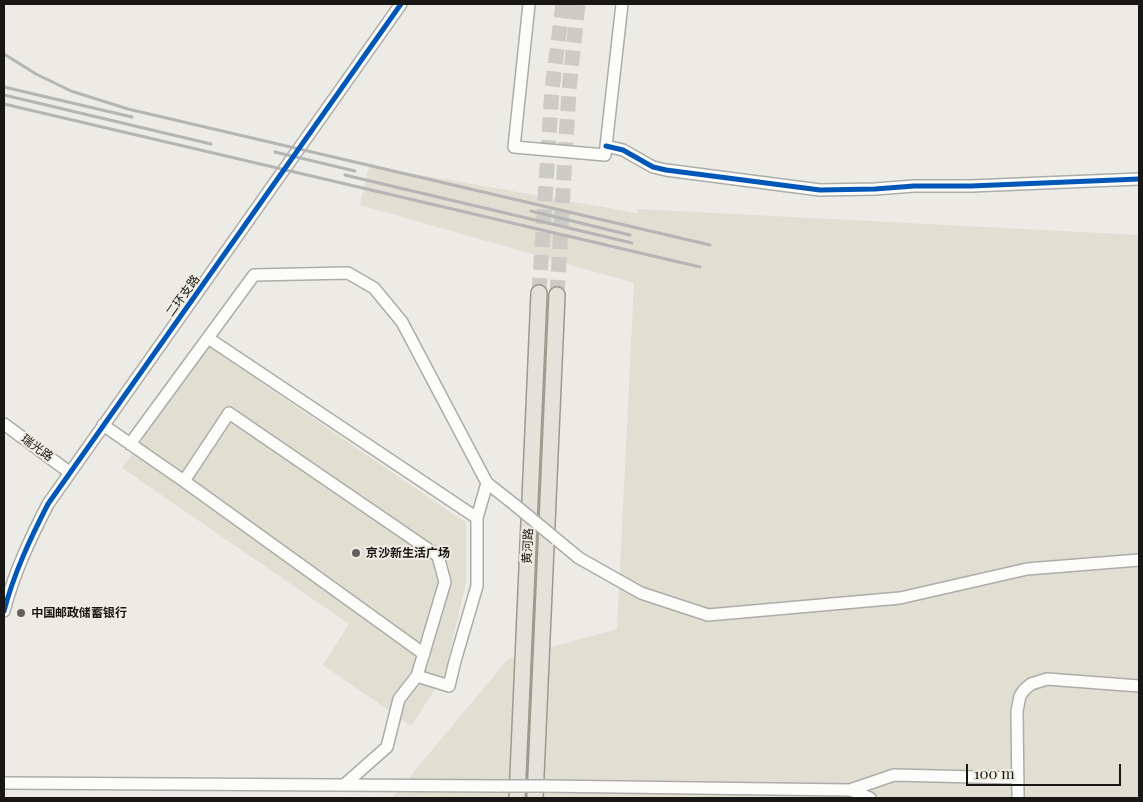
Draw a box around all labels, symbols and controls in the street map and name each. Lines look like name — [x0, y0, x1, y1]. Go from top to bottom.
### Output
street label: 二环支路 — [163, 272, 203, 320]
street label: 瑞光路 — [18, 432, 56, 464]
street label: 黄河路 — [520, 528, 536, 564]
place label: 京沙新生活广场 — [366, 546, 450, 560]
marker: 京沙新生活广场 — [350, 547, 362, 559]
place label: 中国邮政储蓄银行 — [31, 606, 127, 620]
marker: 中国邮政储蓄银行 — [15, 607, 27, 619]
scale bar — [968, 754, 1123, 786]
text: 100 m — [974, 763, 1015, 783]

